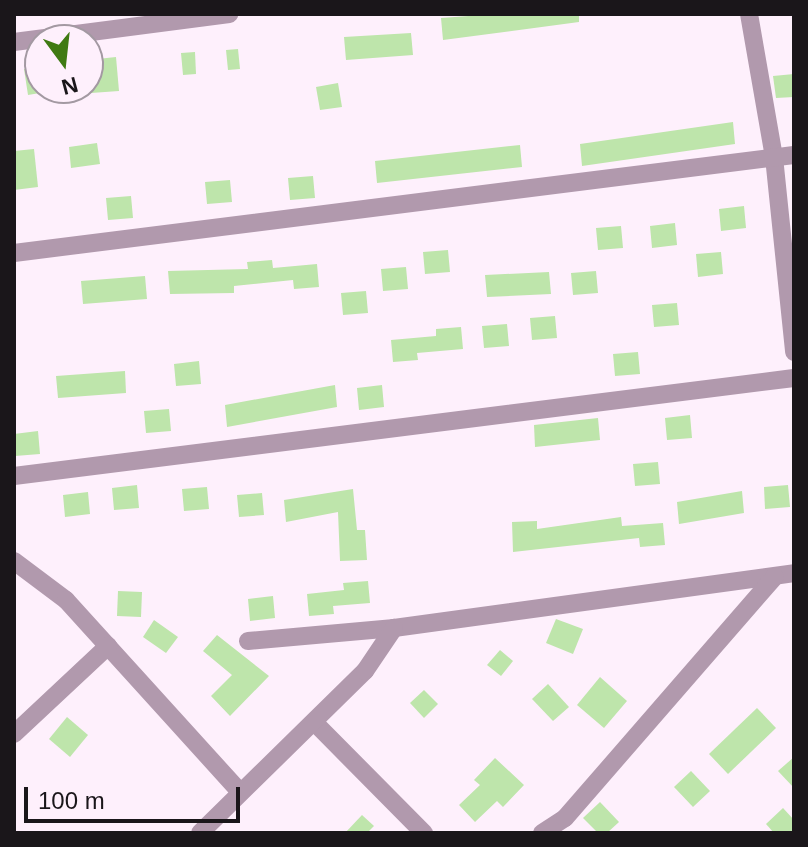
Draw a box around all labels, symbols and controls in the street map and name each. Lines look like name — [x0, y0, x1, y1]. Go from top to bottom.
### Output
north arrow — [24, 24, 104, 104]
text: N — [59, 72, 81, 100]
scale bar — [28, 771, 244, 821]
text: 100 m — [38, 787, 105, 814]

